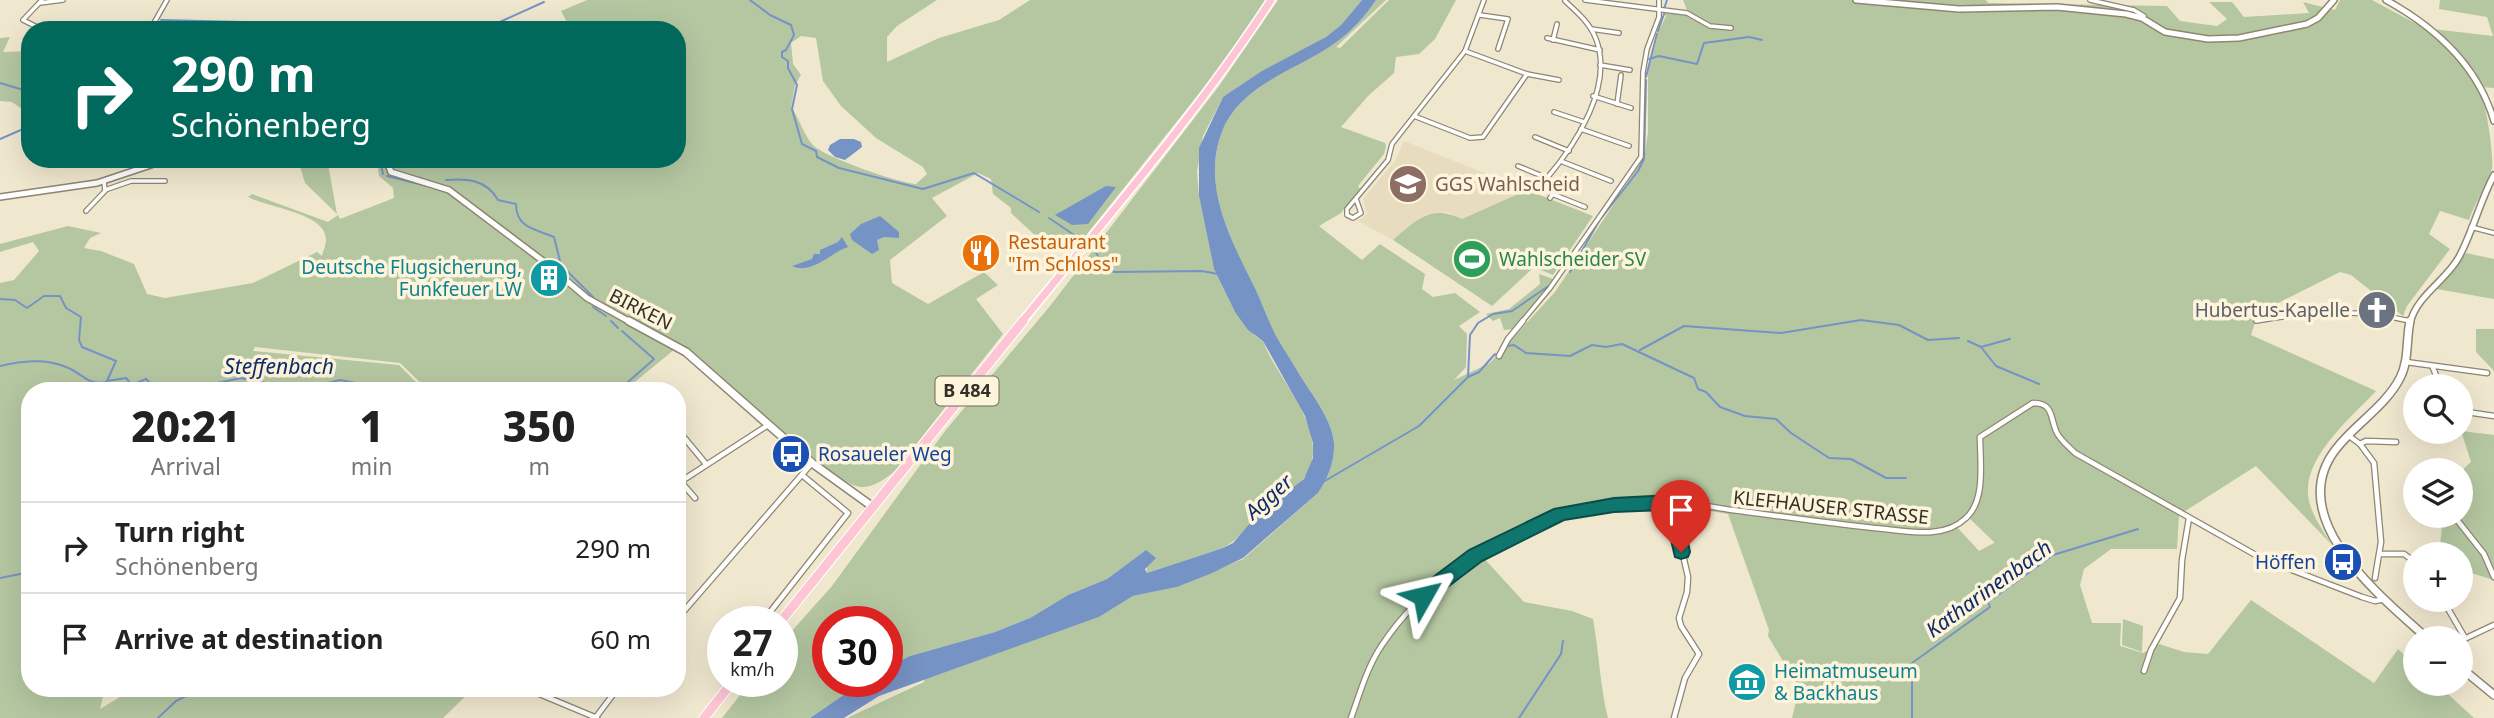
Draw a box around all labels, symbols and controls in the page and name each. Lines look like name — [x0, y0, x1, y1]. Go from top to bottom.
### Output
text: 290 m — [171, 40, 316, 106]
icon: right — [56, 49, 147, 140]
text: Schönenberg — [171, 103, 371, 146]
school or university icon: GGS Wahlscheid — [1387, 163, 1429, 205]
place label: GGS Wahlscheid — [1435, 171, 1580, 197]
place label: Restaurant "Im Schloss" — [1008, 229, 1119, 277]
restaurant icon: Restaurant "Im Schloss" — [960, 232, 1002, 274]
sports icon: Wahlscheider SV — [1451, 238, 1493, 280]
place label: Wahlscheider SV — [1499, 246, 1647, 272]
place label: Deutsche Flugsicherung, Funkfeuer LW — [301, 254, 522, 302]
building icon: Deutsche Flugsicherung, Funkfeuer LW — [528, 257, 570, 299]
street label: BIRKEN — [605, 282, 677, 336]
church icon: Hubertus-Kapelle — [2356, 289, 2398, 331]
place label: Hubertus-Kapelle — [2195, 297, 2350, 323]
water label: Steffenbach — [224, 352, 334, 380]
map controls — [2403, 374, 2473, 696]
button: search — [2403, 374, 2473, 444]
road number: B 484 — [936, 376, 998, 405]
text: 20:21 — [131, 397, 240, 454]
text: 1 — [359, 397, 384, 454]
text: 350 — [503, 397, 576, 454]
bus stop icon: Rosaueler Weg — [770, 433, 812, 475]
place label: Rosaueler Weg — [818, 441, 952, 467]
text: Arrival — [151, 450, 221, 482]
text: min — [351, 450, 392, 482]
text: m — [528, 450, 550, 482]
button: layers — [2403, 458, 2473, 528]
water label: Agger — [1237, 466, 1299, 526]
pin — [1651, 480, 1711, 552]
street label: KLEFHAUSER STRASSE — [1732, 484, 1930, 530]
icon: arrive — [1662, 491, 1700, 529]
text: Turn right — [115, 514, 245, 550]
icon: right — [56, 529, 94, 567]
text: 290 m — [575, 530, 651, 566]
water label: Katharinenbach — [1920, 533, 2057, 643]
bus stop icon: Höffen — [2322, 541, 2364, 583]
button: + — [2403, 542, 2473, 612]
place label: Höffen — [2255, 549, 2316, 575]
text: Schönenberg — [115, 550, 259, 582]
position arrow — [1386, 559, 1460, 633]
speed limit sign: 30 — [812, 606, 903, 697]
text: 27 — [732, 619, 773, 666]
icon: arrive — [56, 620, 94, 658]
text: Arrive at destination — [115, 621, 384, 657]
text: 60 m — [590, 621, 651, 657]
button: − — [2403, 626, 2473, 696]
text: km/h — [730, 657, 775, 681]
place label: Heimatmuseum & Backhaus — [1774, 658, 1918, 706]
museum icon: Heimatmuseum & Backhaus — [1726, 661, 1768, 703]

